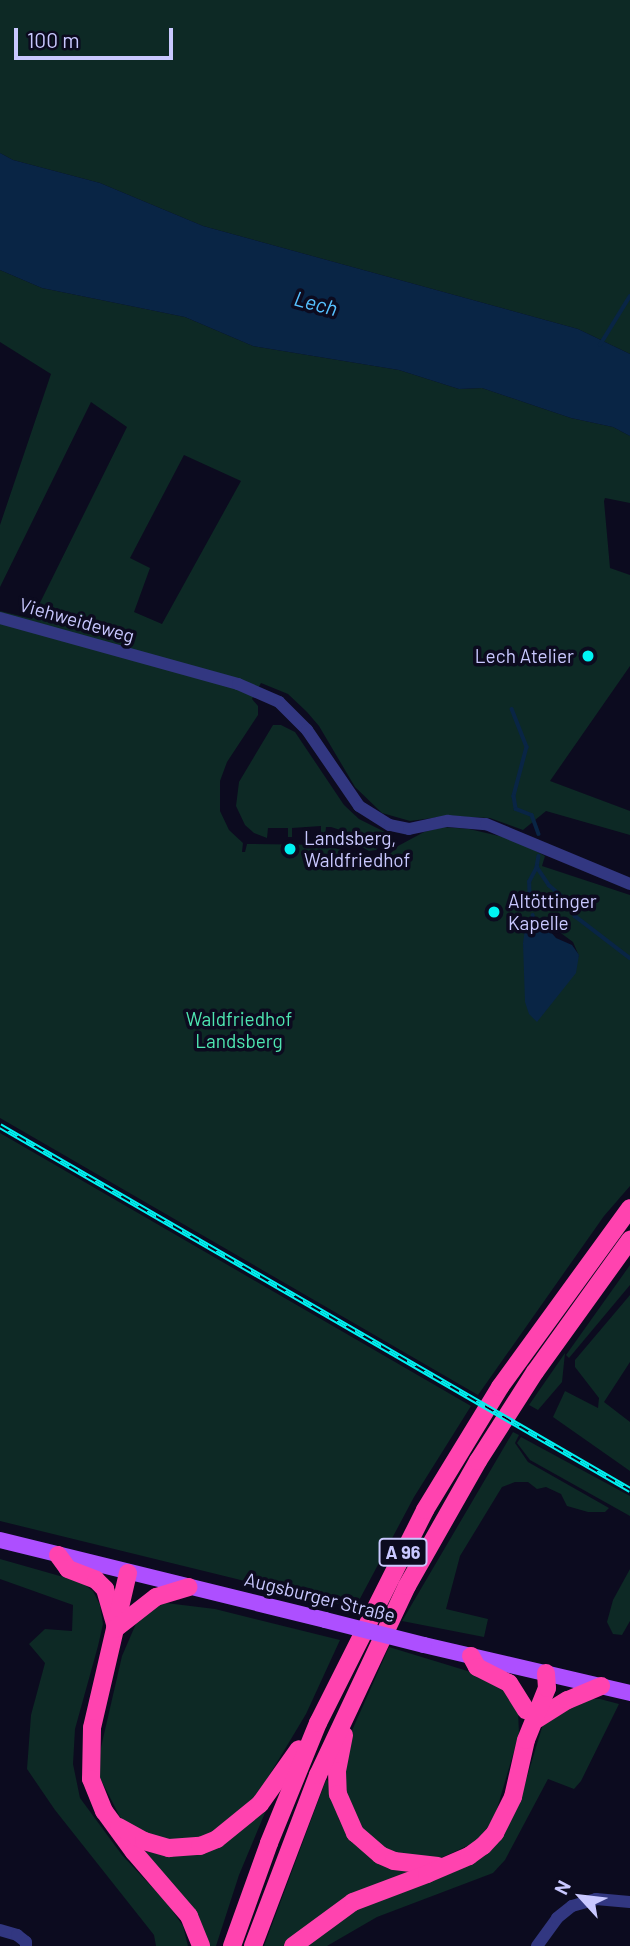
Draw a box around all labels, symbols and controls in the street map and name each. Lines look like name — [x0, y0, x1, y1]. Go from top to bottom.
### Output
scale bar — [18, 14, 177, 58]
text: 100 m — [27, 27, 80, 52]
water label: Lech — [291, 285, 341, 321]
street label: Viehweideweg — [17, 593, 137, 647]
place label: Lech Atelier — [475, 645, 574, 667]
marker: Lech Atelier — [580, 648, 596, 664]
place label: Landsberg, Waldfriedhof — [304, 827, 410, 871]
marker: Landsberg, Waldfriedhof — [282, 841, 298, 857]
place label: Altöttinger Kapelle — [508, 890, 597, 934]
marker: Altöttinger Kapelle — [486, 904, 502, 920]
park label: Waldfriedhof Landsberg — [186, 1008, 292, 1052]
road number: A 96 — [378, 1538, 428, 1567]
street label: Augsburger Straße — [242, 1567, 398, 1627]
north arrow — [546, 1862, 616, 1932]
text: N — [549, 1876, 575, 1898]

